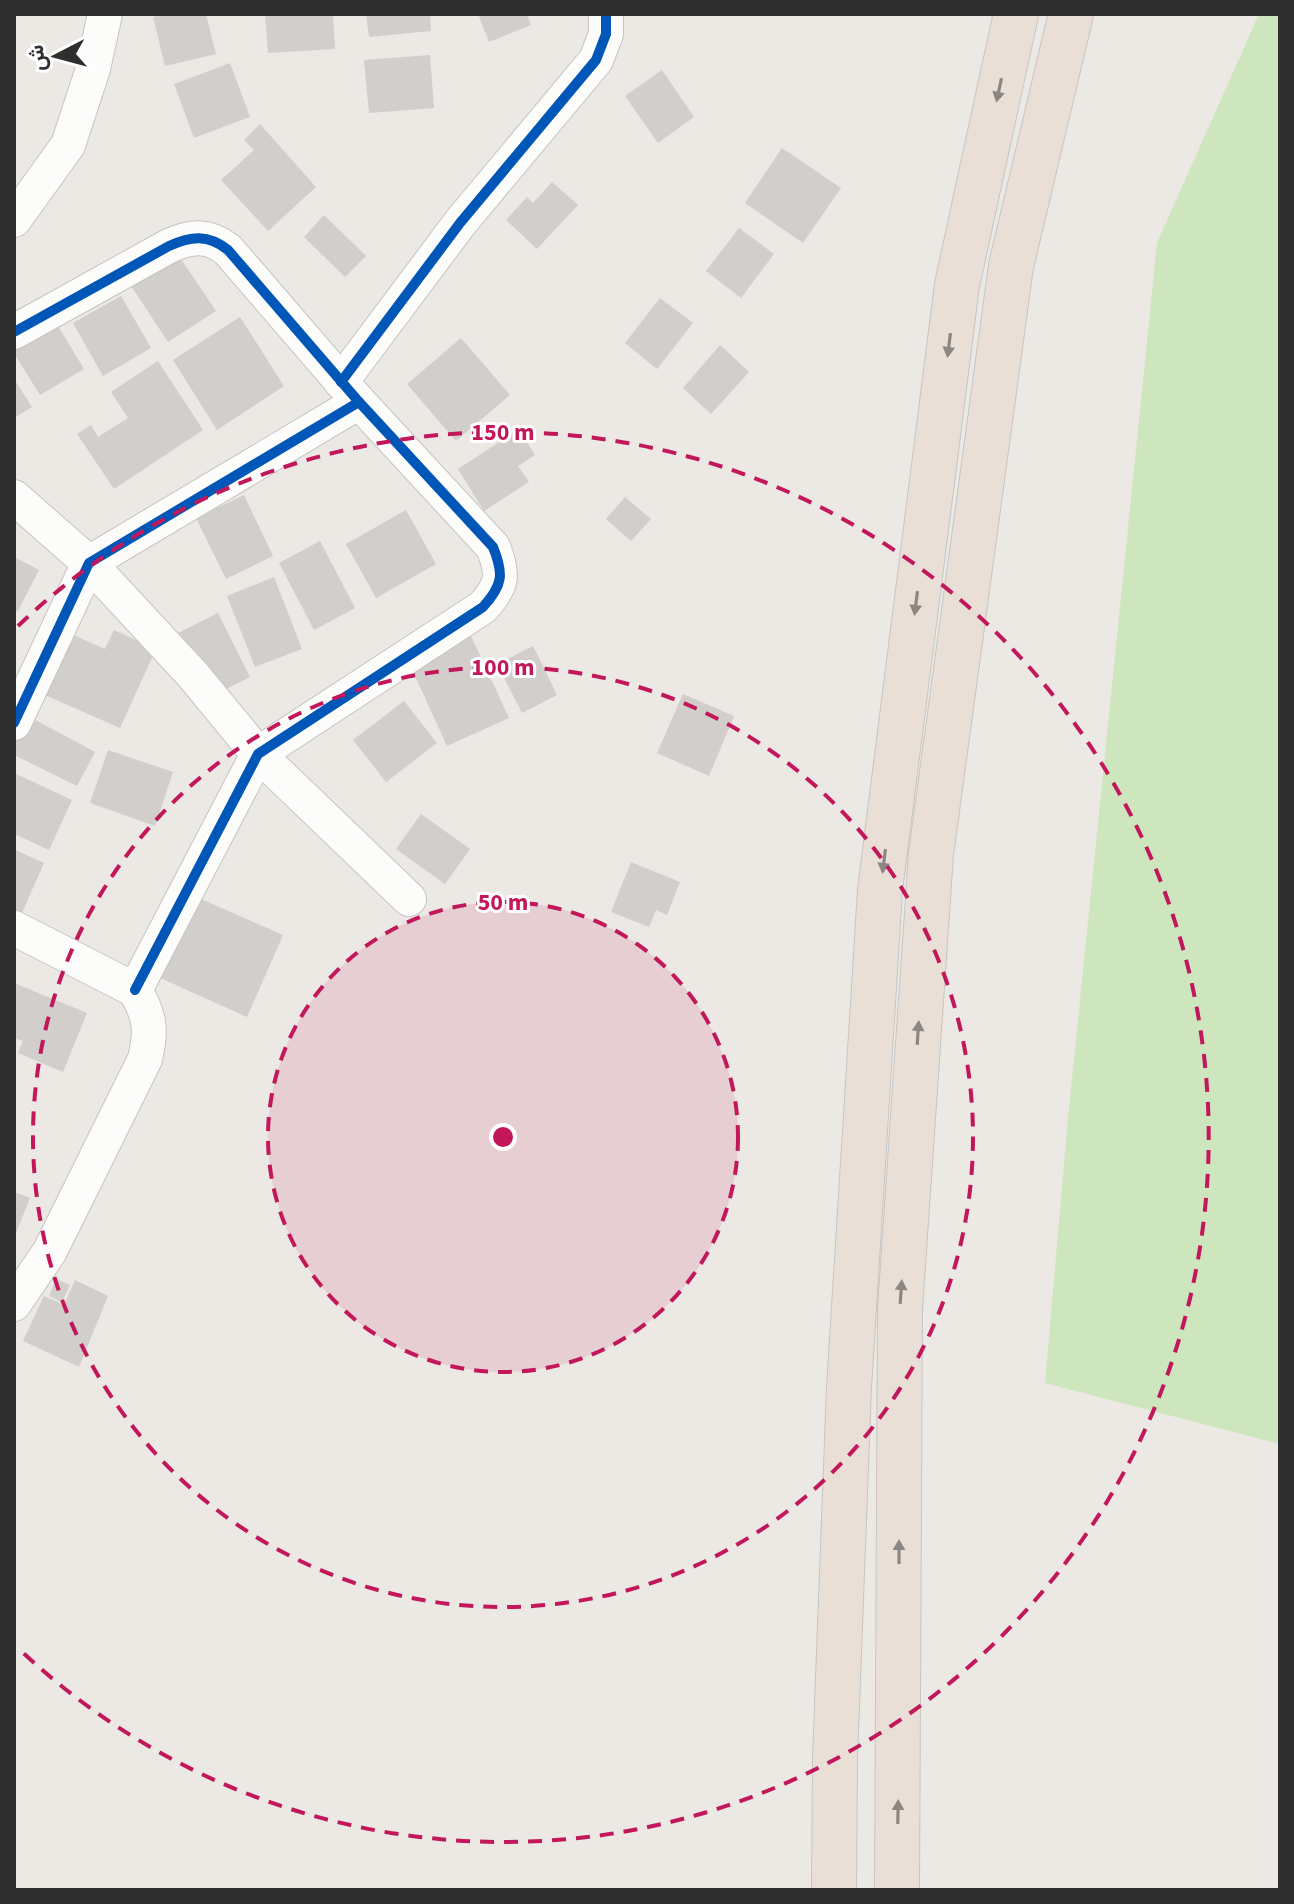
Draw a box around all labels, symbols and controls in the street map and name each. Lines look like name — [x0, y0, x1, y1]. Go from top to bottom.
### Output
north arrow — [16, 16, 96, 96]
text: ش — [20, 43, 54, 73]
one-way arrow — [992, 78, 1005, 103]
one-way arrow — [942, 333, 955, 358]
text: 150 m — [471, 415, 535, 450]
one-way arrow — [910, 591, 923, 616]
text: 100 m — [471, 650, 535, 685]
one-way arrow — [877, 849, 890, 874]
text: 50 m — [478, 885, 528, 920]
one-way arrow — [912, 1020, 925, 1045]
centre of rings — [489, 1123, 517, 1151]
one-way arrow — [895, 1279, 908, 1304]
one-way arrow — [893, 1539, 905, 1564]
one-way arrow — [892, 1799, 904, 1824]

